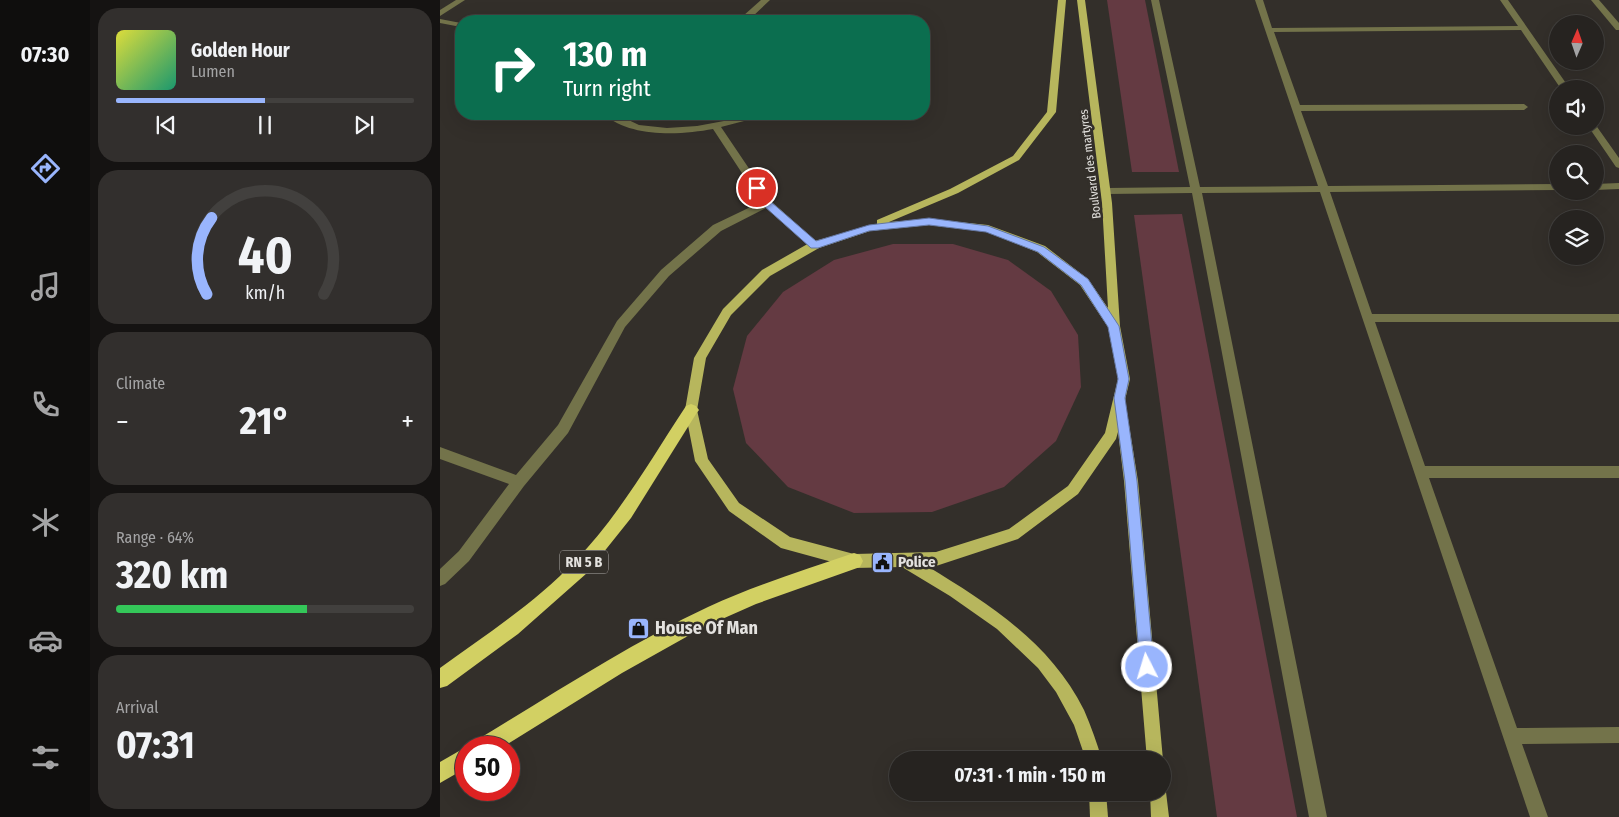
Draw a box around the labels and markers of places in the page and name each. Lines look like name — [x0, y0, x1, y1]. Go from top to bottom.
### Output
pin — [736, 167, 778, 209]
public building icon: Police — [870, 550, 894, 574]
place label: Police — [898, 553, 936, 571]
shop icon: House Of Man — [627, 616, 651, 640]
place label: House Of Man — [655, 617, 758, 639]

